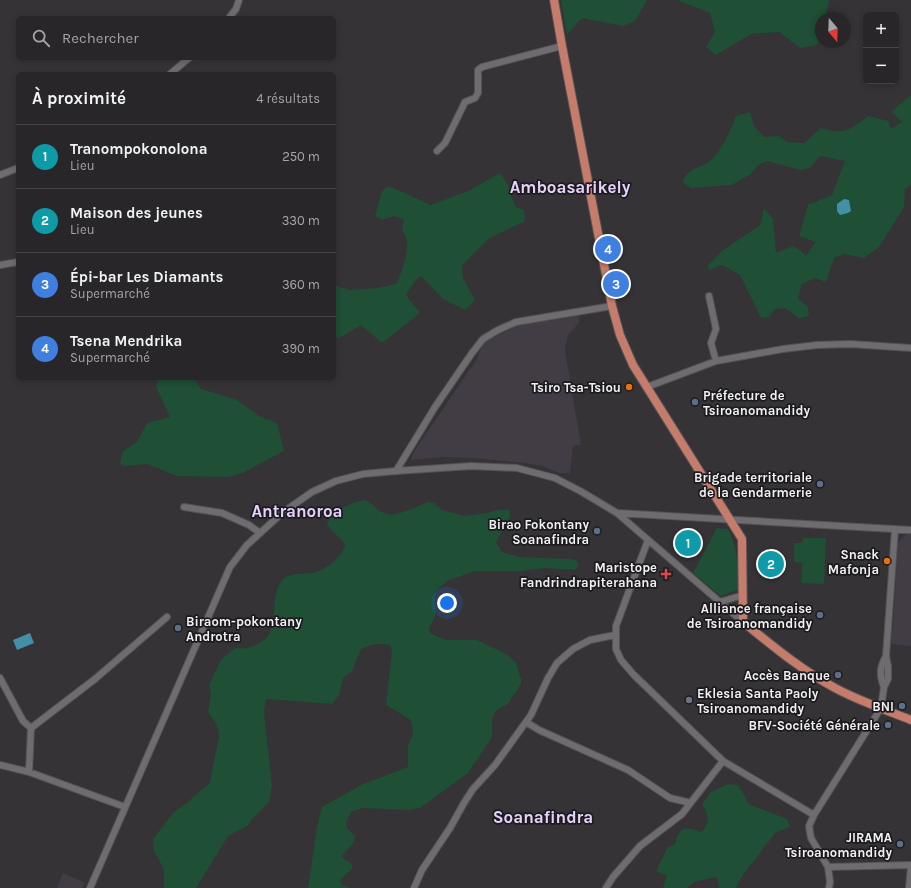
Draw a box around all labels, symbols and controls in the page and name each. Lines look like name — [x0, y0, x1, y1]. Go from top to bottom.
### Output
north arrow — [815, 12, 851, 48]
map controls — [863, 12, 899, 84]
button: + — [863, 12, 899, 48]
search box — [16, 16, 336, 60]
icon: search — [30, 27, 52, 49]
text: Rechercher — [62, 29, 139, 47]
button: − — [863, 48, 899, 84]
text: À proximité — [32, 88, 126, 108]
text: 4 résultats — [256, 91, 320, 106]
text: Tranompokonolona — [70, 140, 207, 158]
text: 1 — [43, 149, 47, 164]
text: 250 m — [282, 149, 320, 164]
text: Lieu — [70, 158, 95, 173]
district label: Amboasarikely — [510, 177, 631, 197]
text: Maison des jeunes — [70, 204, 203, 222]
text: 2 — [41, 213, 49, 228]
text: 330 m — [282, 213, 320, 228]
text: Lieu — [70, 222, 95, 237]
pin: 4 — [595, 234, 621, 264]
text: Épi-bar Les Diamants — [70, 268, 223, 286]
pin: 3 — [603, 269, 629, 299]
text: 3 — [41, 277, 49, 292]
text: 360 m — [282, 277, 320, 292]
text: Supermarché — [70, 286, 150, 301]
text: Tsena Mendrika — [70, 332, 182, 350]
text: 4 — [41, 341, 49, 356]
text: 390 m — [282, 341, 320, 356]
text: Supermarché — [70, 350, 150, 365]
place label: Tsiro Tsa-Tsiou — [531, 380, 621, 395]
marker: Tsiro Tsa-Tsiou — [624, 382, 634, 392]
place label: Préfecture de Tsiroanomandidy — [703, 388, 811, 418]
marker: Préfecture de Tsiroanomandidy — [690, 397, 700, 407]
place label: Brigade territoriale de la Gendarmerie — [694, 470, 812, 500]
marker: Brigade territoriale de la Gendarmerie — [815, 479, 825, 489]
district label: Antranoroa — [251, 501, 343, 521]
place label: Birao Fokontany Soanafindra — [488, 517, 589, 547]
marker: Birao Fokontany Soanafindra — [592, 526, 602, 536]
pin: 1 — [675, 528, 701, 558]
place label: Snack Mafonja — [828, 547, 879, 577]
pin: 2 — [758, 549, 784, 579]
marker: Snack Mafonja — [882, 556, 892, 566]
place label: Maristope Fandrindrapiterahana — [520, 560, 657, 590]
marker: Maristope Fandrindrapiterahana — [660, 568, 672, 580]
your location — [437, 593, 457, 613]
place label: Alliance française de Tsiroanomandidy — [687, 601, 812, 631]
marker: Alliance française de Tsiroanomandidy — [815, 610, 825, 620]
place label: Biraom-pokontany Androtra — [186, 614, 302, 644]
marker: Biraom-pokontany Androtra — [173, 623, 183, 633]
place label: Accès Banque — [744, 668, 830, 684]
marker: Accès Banque — [833, 670, 843, 680]
place label: Eklesia Santa Paoly Tsiroanomandidy — [697, 686, 819, 716]
marker: Eklesia Santa Paoly Tsiroanomandidy — [684, 695, 694, 705]
place label: BNI — [872, 699, 894, 714]
marker: BNI — [897, 701, 907, 711]
place label: BFV-Société Générale — [749, 718, 880, 733]
marker: BFV-Société Générale — [883, 720, 893, 730]
district label: Soanafindra — [493, 807, 593, 827]
place label: JIRAMA Tsiroanomandidy — [785, 830, 892, 860]
marker: JIRAMA Tsiroanomandidy — [895, 839, 905, 849]

